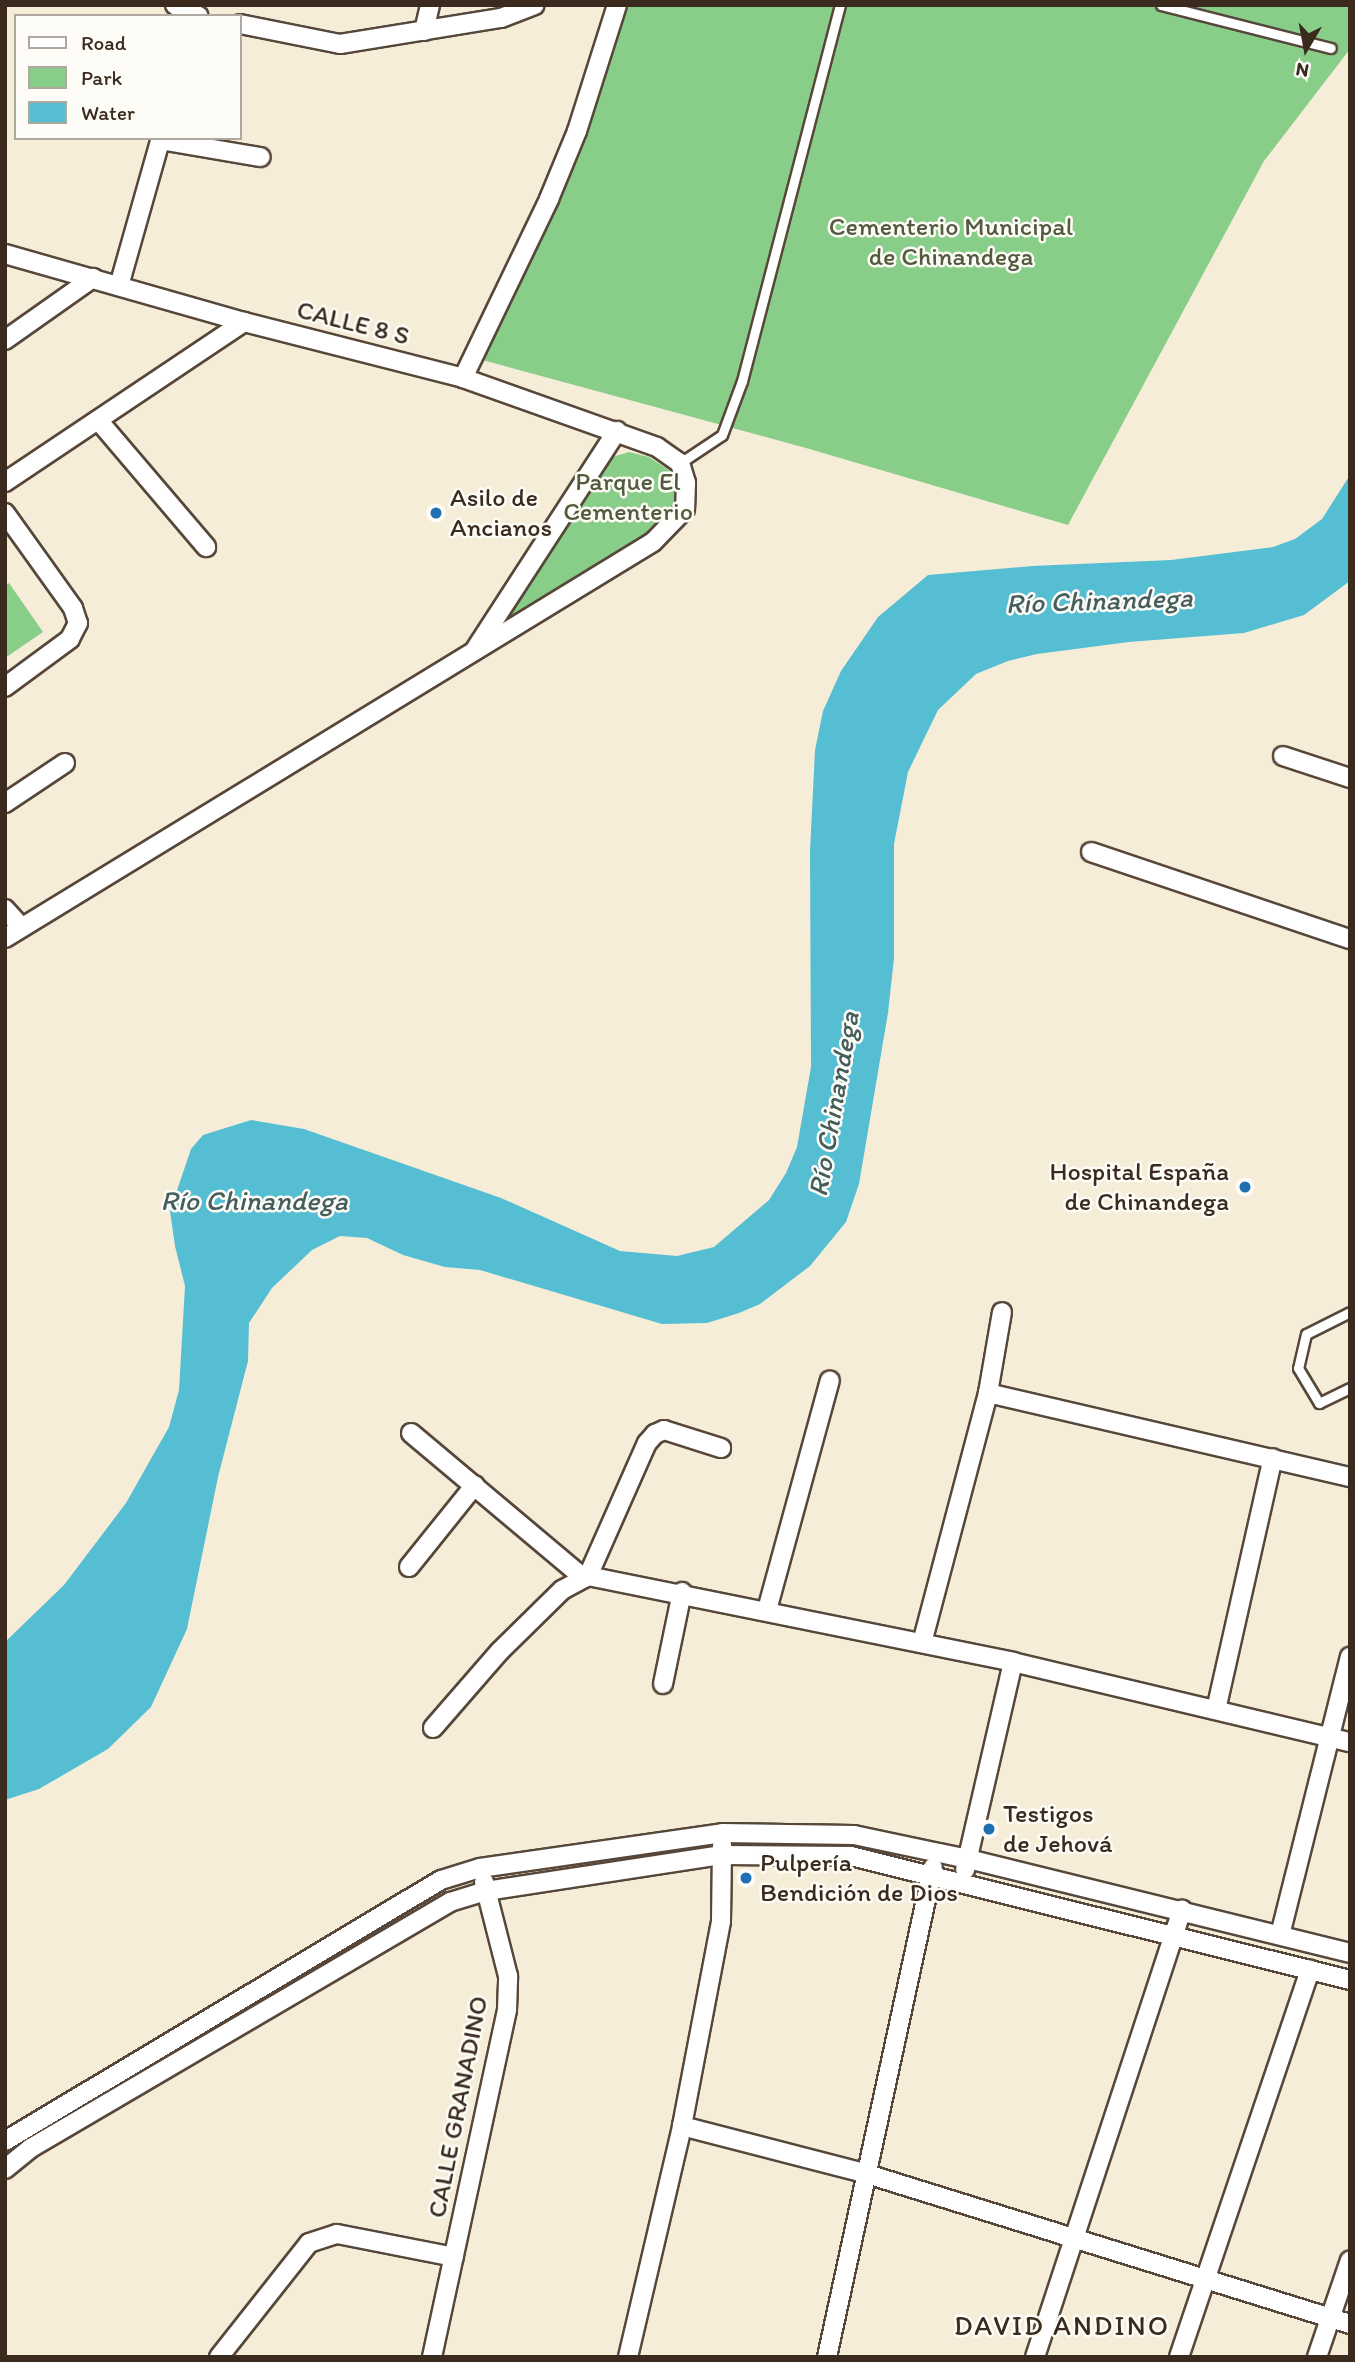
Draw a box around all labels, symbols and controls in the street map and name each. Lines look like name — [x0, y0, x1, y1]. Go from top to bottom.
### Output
legend — [14, 14, 242, 140]
north arrow — [1271, 14, 1341, 84]
text: Road — [81, 30, 126, 55]
text: N — [1294, 58, 1311, 83]
text: Park — [81, 65, 122, 90]
text: Water — [81, 100, 135, 125]
park label: Cementerio Municipal de Chinandega — [829, 211, 1073, 272]
street label: CALLE 8 S — [294, 294, 412, 352]
park label: Parque El Cementerio — [563, 466, 693, 528]
place label: Asilo de Ancianos — [450, 482, 552, 544]
marker: Asilo de Ancianos — [428, 505, 444, 521]
water label: Río Chinandega — [1005, 580, 1193, 620]
water label: Río Chinandega — [800, 1009, 866, 1199]
place label: Hospital España de Chinandega — [1050, 1156, 1229, 1218]
marker: Hospital España de Chinandega — [1235, 1177, 1255, 1197]
water label: Río Chinandega — [160, 1183, 348, 1217]
place label: Testigos de Jehová — [1003, 1798, 1113, 1860]
marker: Testigos de Jehová — [981, 1821, 997, 1837]
place label: Pulpería Bendición de Dios — [760, 1847, 958, 1909]
marker: Pulpería Bendición de Dios — [738, 1870, 754, 1886]
street label: CALLE GRANADINO — [421, 1992, 495, 2222]
district label: DAVID ANDINO — [959, 2308, 1165, 2342]

